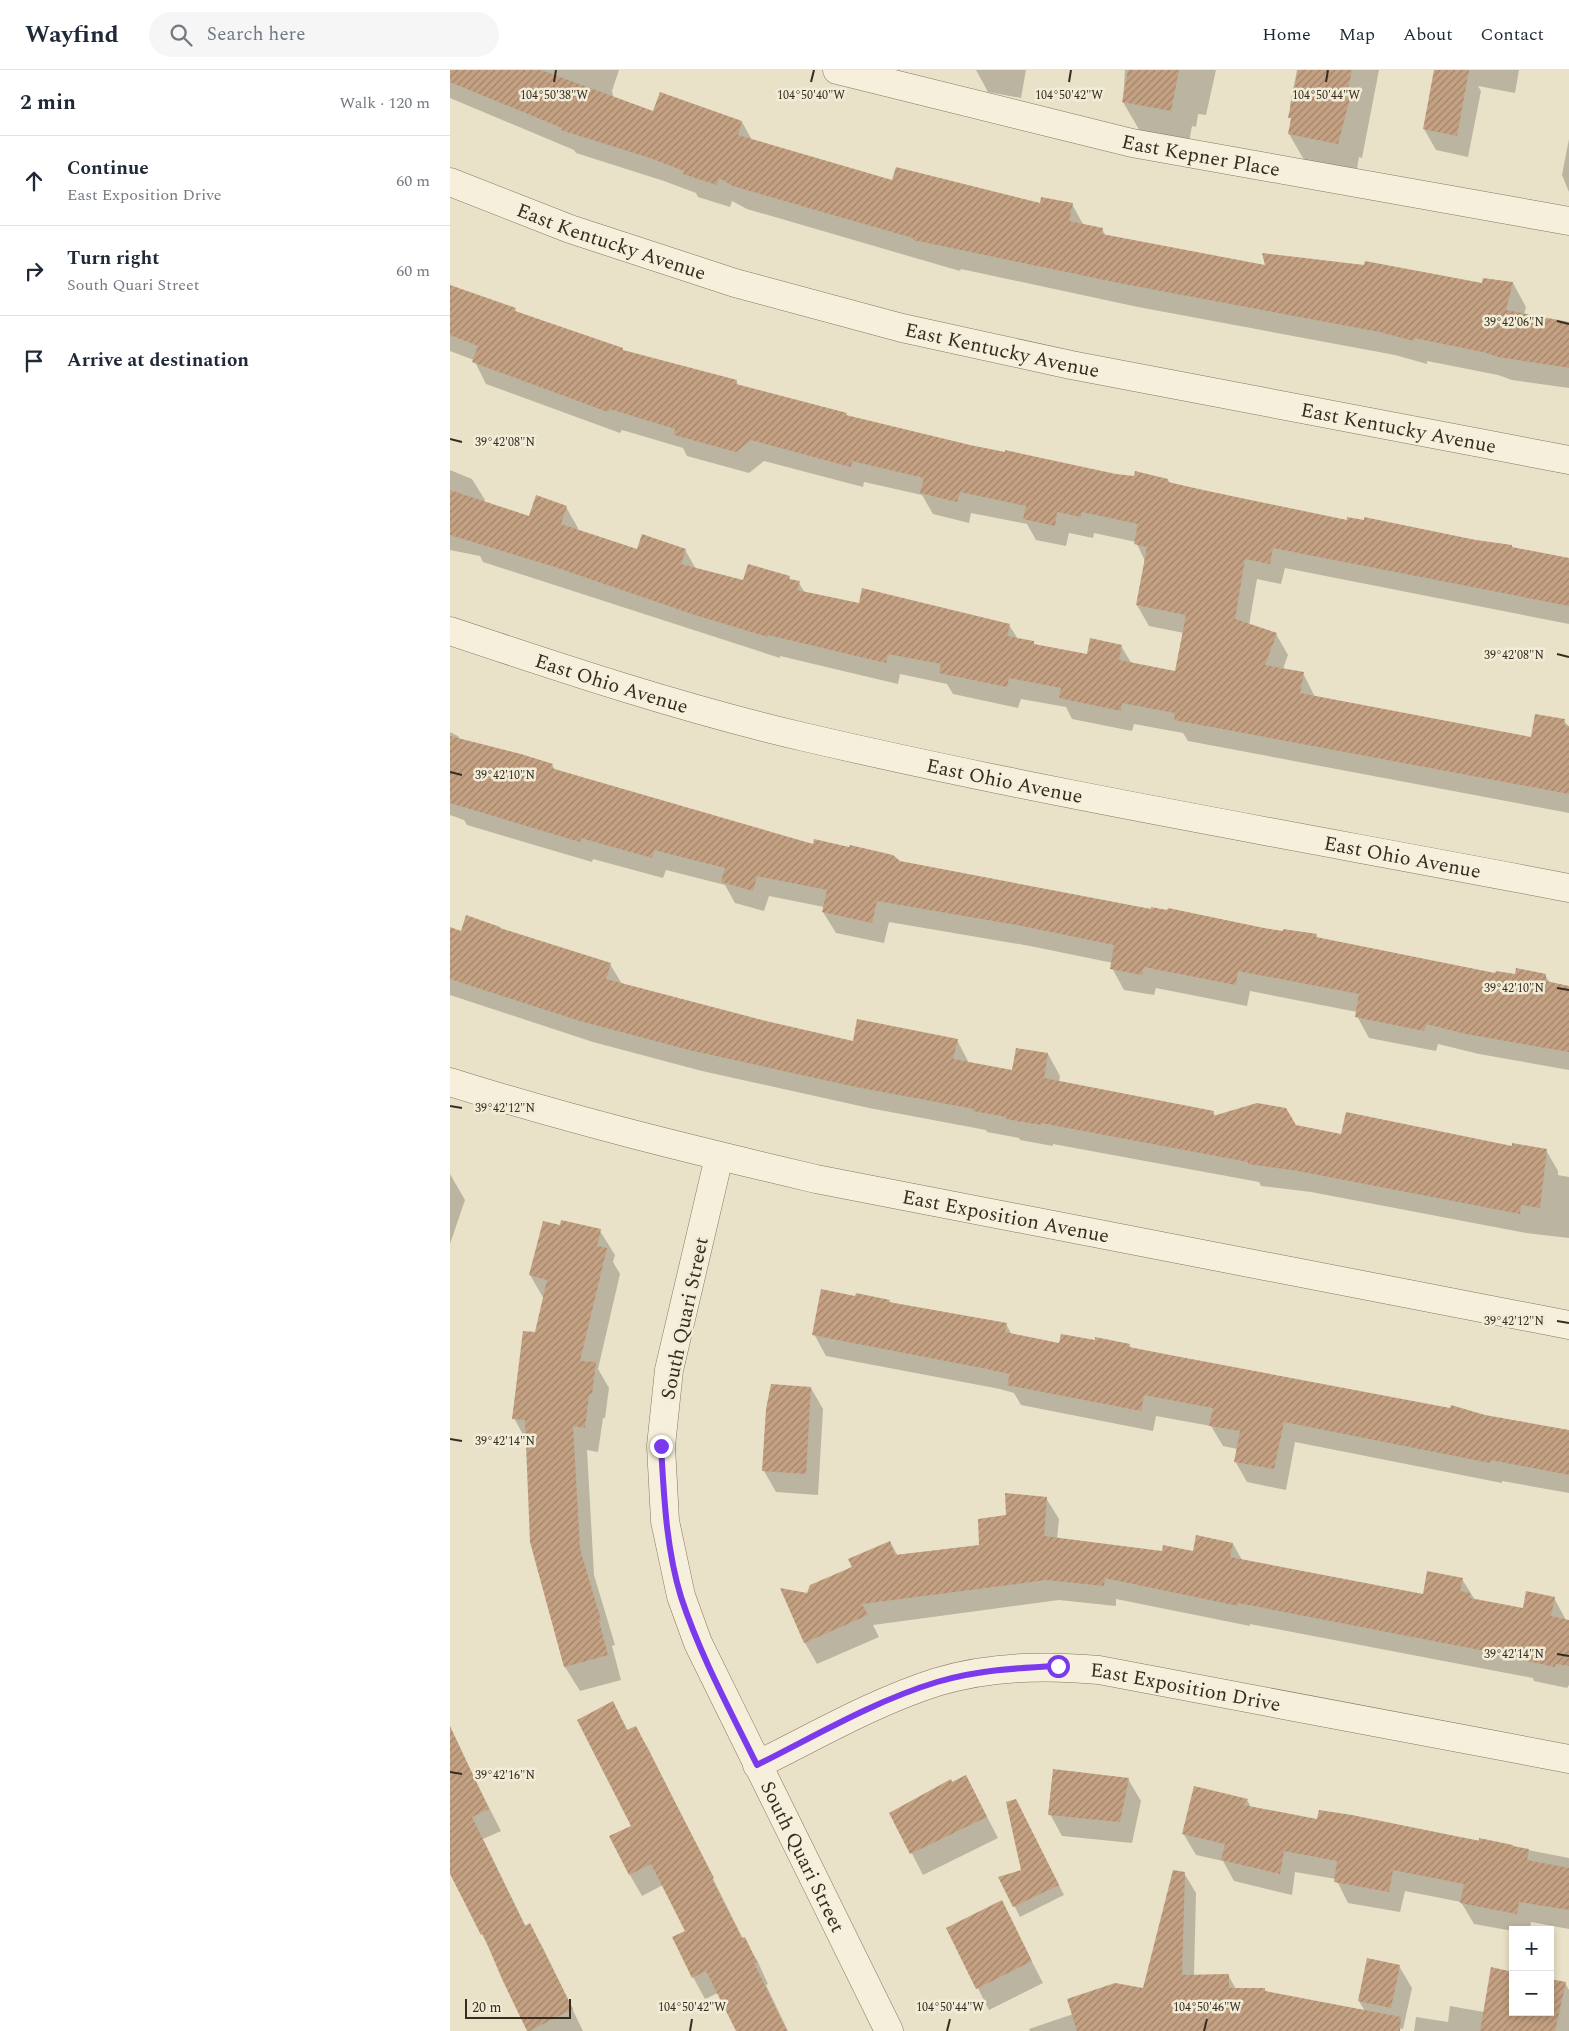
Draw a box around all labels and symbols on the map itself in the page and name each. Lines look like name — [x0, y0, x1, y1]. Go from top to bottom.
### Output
text: 104°50'38"W — [520, 86, 588, 105]
text: 104°50'40"W — [777, 86, 845, 105]
text: 104°50'42"W — [1035, 86, 1103, 105]
text: 104°50'44"W — [1292, 86, 1360, 105]
street label: East Kepner Place — [1118, 127, 1282, 185]
street label: East Kentucky Avenue — [512, 196, 710, 288]
text: 39°42'06"N — [1484, 313, 1544, 332]
street label: East Kentucky Avenue — [902, 315, 1102, 386]
street label: East Kentucky Avenue — [1298, 395, 1499, 462]
text: 39°42'08"N — [475, 433, 535, 452]
street label: East Ohio Avenue — [531, 646, 692, 722]
text: 39°42'08"N — [1484, 646, 1544, 665]
street label: East Ohio Avenue — [923, 751, 1085, 812]
text: 39°42'10"N — [475, 766, 535, 785]
street label: East Ohio Avenue — [1321, 828, 1483, 887]
text: 39°42'10"N — [1484, 979, 1544, 998]
text: 39°42'12"N — [475, 1099, 535, 1118]
street label: East Exposition Avenue — [899, 1182, 1112, 1252]
street label: South Quari Street — [653, 1234, 717, 1402]
text: 39°42'12"N — [1484, 1312, 1544, 1331]
text: 39°42'14"N — [475, 1432, 535, 1451]
route end — [650, 1435, 673, 1458]
text: 39°42'14"N — [1484, 1645, 1544, 1664]
route start — [1047, 1655, 1070, 1678]
street label: East Exposition Drive — [1089, 1655, 1283, 1720]
text: 39°42'16"N — [475, 1766, 535, 1785]
street label: South Quari Street — [752, 1776, 852, 1938]
scale bar — [465, 1996, 571, 2019]
text: 104°50'42"W — [658, 1998, 726, 2017]
text: 104°50'44"W — [916, 1998, 984, 2017]
text: 104°50'46"W — [1173, 1998, 1241, 2017]

